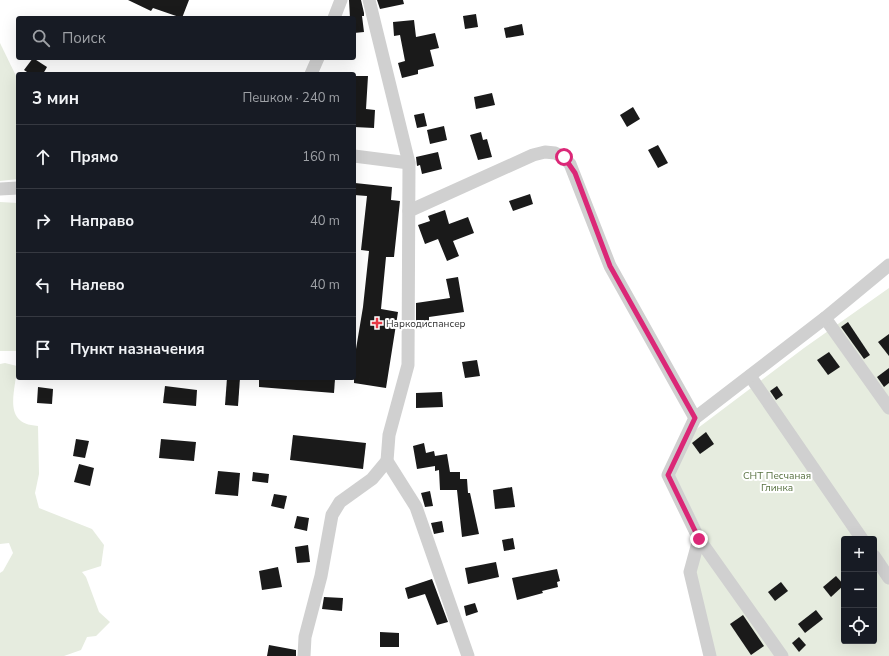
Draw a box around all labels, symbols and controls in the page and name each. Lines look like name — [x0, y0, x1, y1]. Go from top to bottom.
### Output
search box — [16, 16, 356, 60]
icon: search — [30, 27, 52, 49]
text: Поиск — [62, 28, 106, 48]
text: 3 мин — [32, 87, 79, 110]
text: Пешком · 240 m — [242, 89, 340, 107]
icon: ahead — [32, 146, 54, 168]
text: Прямо — [70, 147, 118, 167]
text: 160 m — [302, 148, 340, 166]
route start — [555, 148, 573, 166]
icon: right — [32, 210, 54, 232]
text: Направо — [70, 211, 134, 231]
text: 40 m — [310, 212, 340, 230]
icon: left — [32, 274, 54, 296]
text: Налево — [70, 275, 125, 295]
text: 40 m — [310, 276, 340, 294]
marker: Наркодиспансер — [371, 317, 383, 329]
place label: Наркодиспансер — [386, 317, 466, 331]
icon: arrive — [32, 338, 54, 360]
text: Пункт назначения — [70, 339, 205, 359]
park label: СНТ Песчаная Глинка — [743, 469, 811, 495]
route end — [690, 530, 708, 548]
map controls — [841, 536, 877, 644]
button: + — [841, 536, 877, 572]
button: − — [841, 572, 877, 608]
button: locate — [841, 608, 877, 644]

